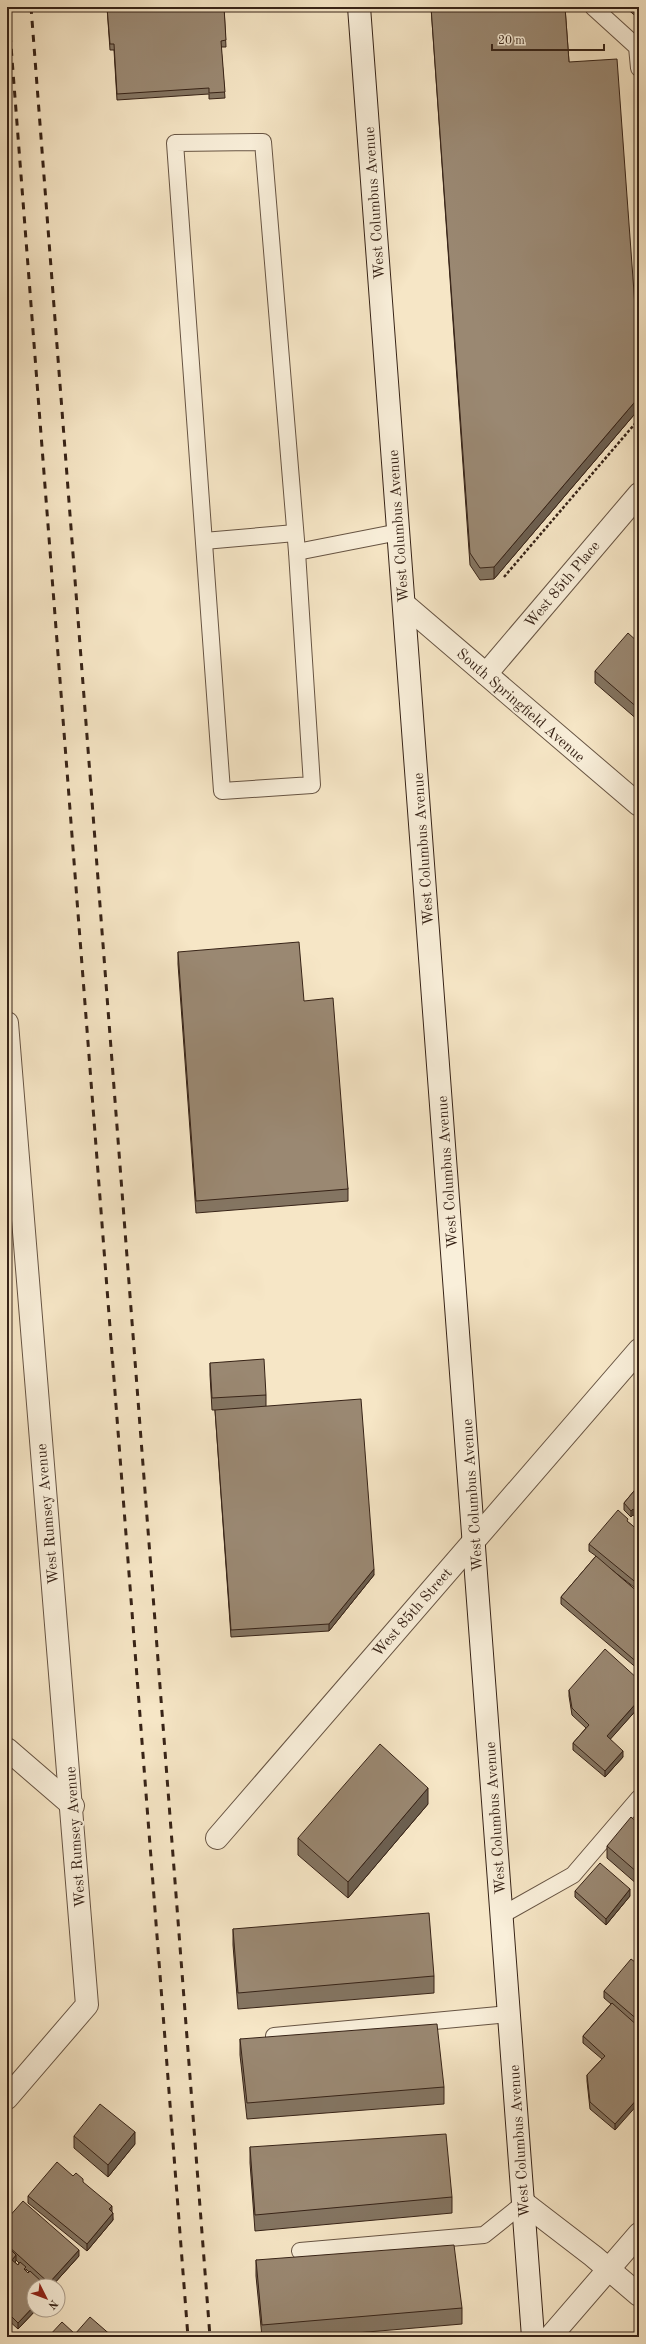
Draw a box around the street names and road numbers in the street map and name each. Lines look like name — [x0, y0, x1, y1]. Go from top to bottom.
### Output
street label: West Columbus Avenue — [363, 126, 388, 280]
street label: West Columbus Avenue — [387, 449, 412, 603]
street label: West 85th Place — [523, 539, 604, 631]
street label: South Springfield Avenue — [453, 647, 587, 766]
street label: West Columbus Avenue — [412, 772, 437, 926]
street label: West Columbus Avenue — [436, 1095, 461, 1249]
street label: West Columbus Avenue — [461, 1418, 486, 1572]
street label: West Rumsey Avenue — [35, 1443, 62, 1585]
street label: West 85th Street — [371, 1566, 456, 1660]
street label: West Columbus Avenue — [484, 1741, 509, 1895]
street label: West Rumsey Avenue — [64, 1766, 89, 1908]
street label: West Columbus Avenue — [508, 2064, 533, 2218]

